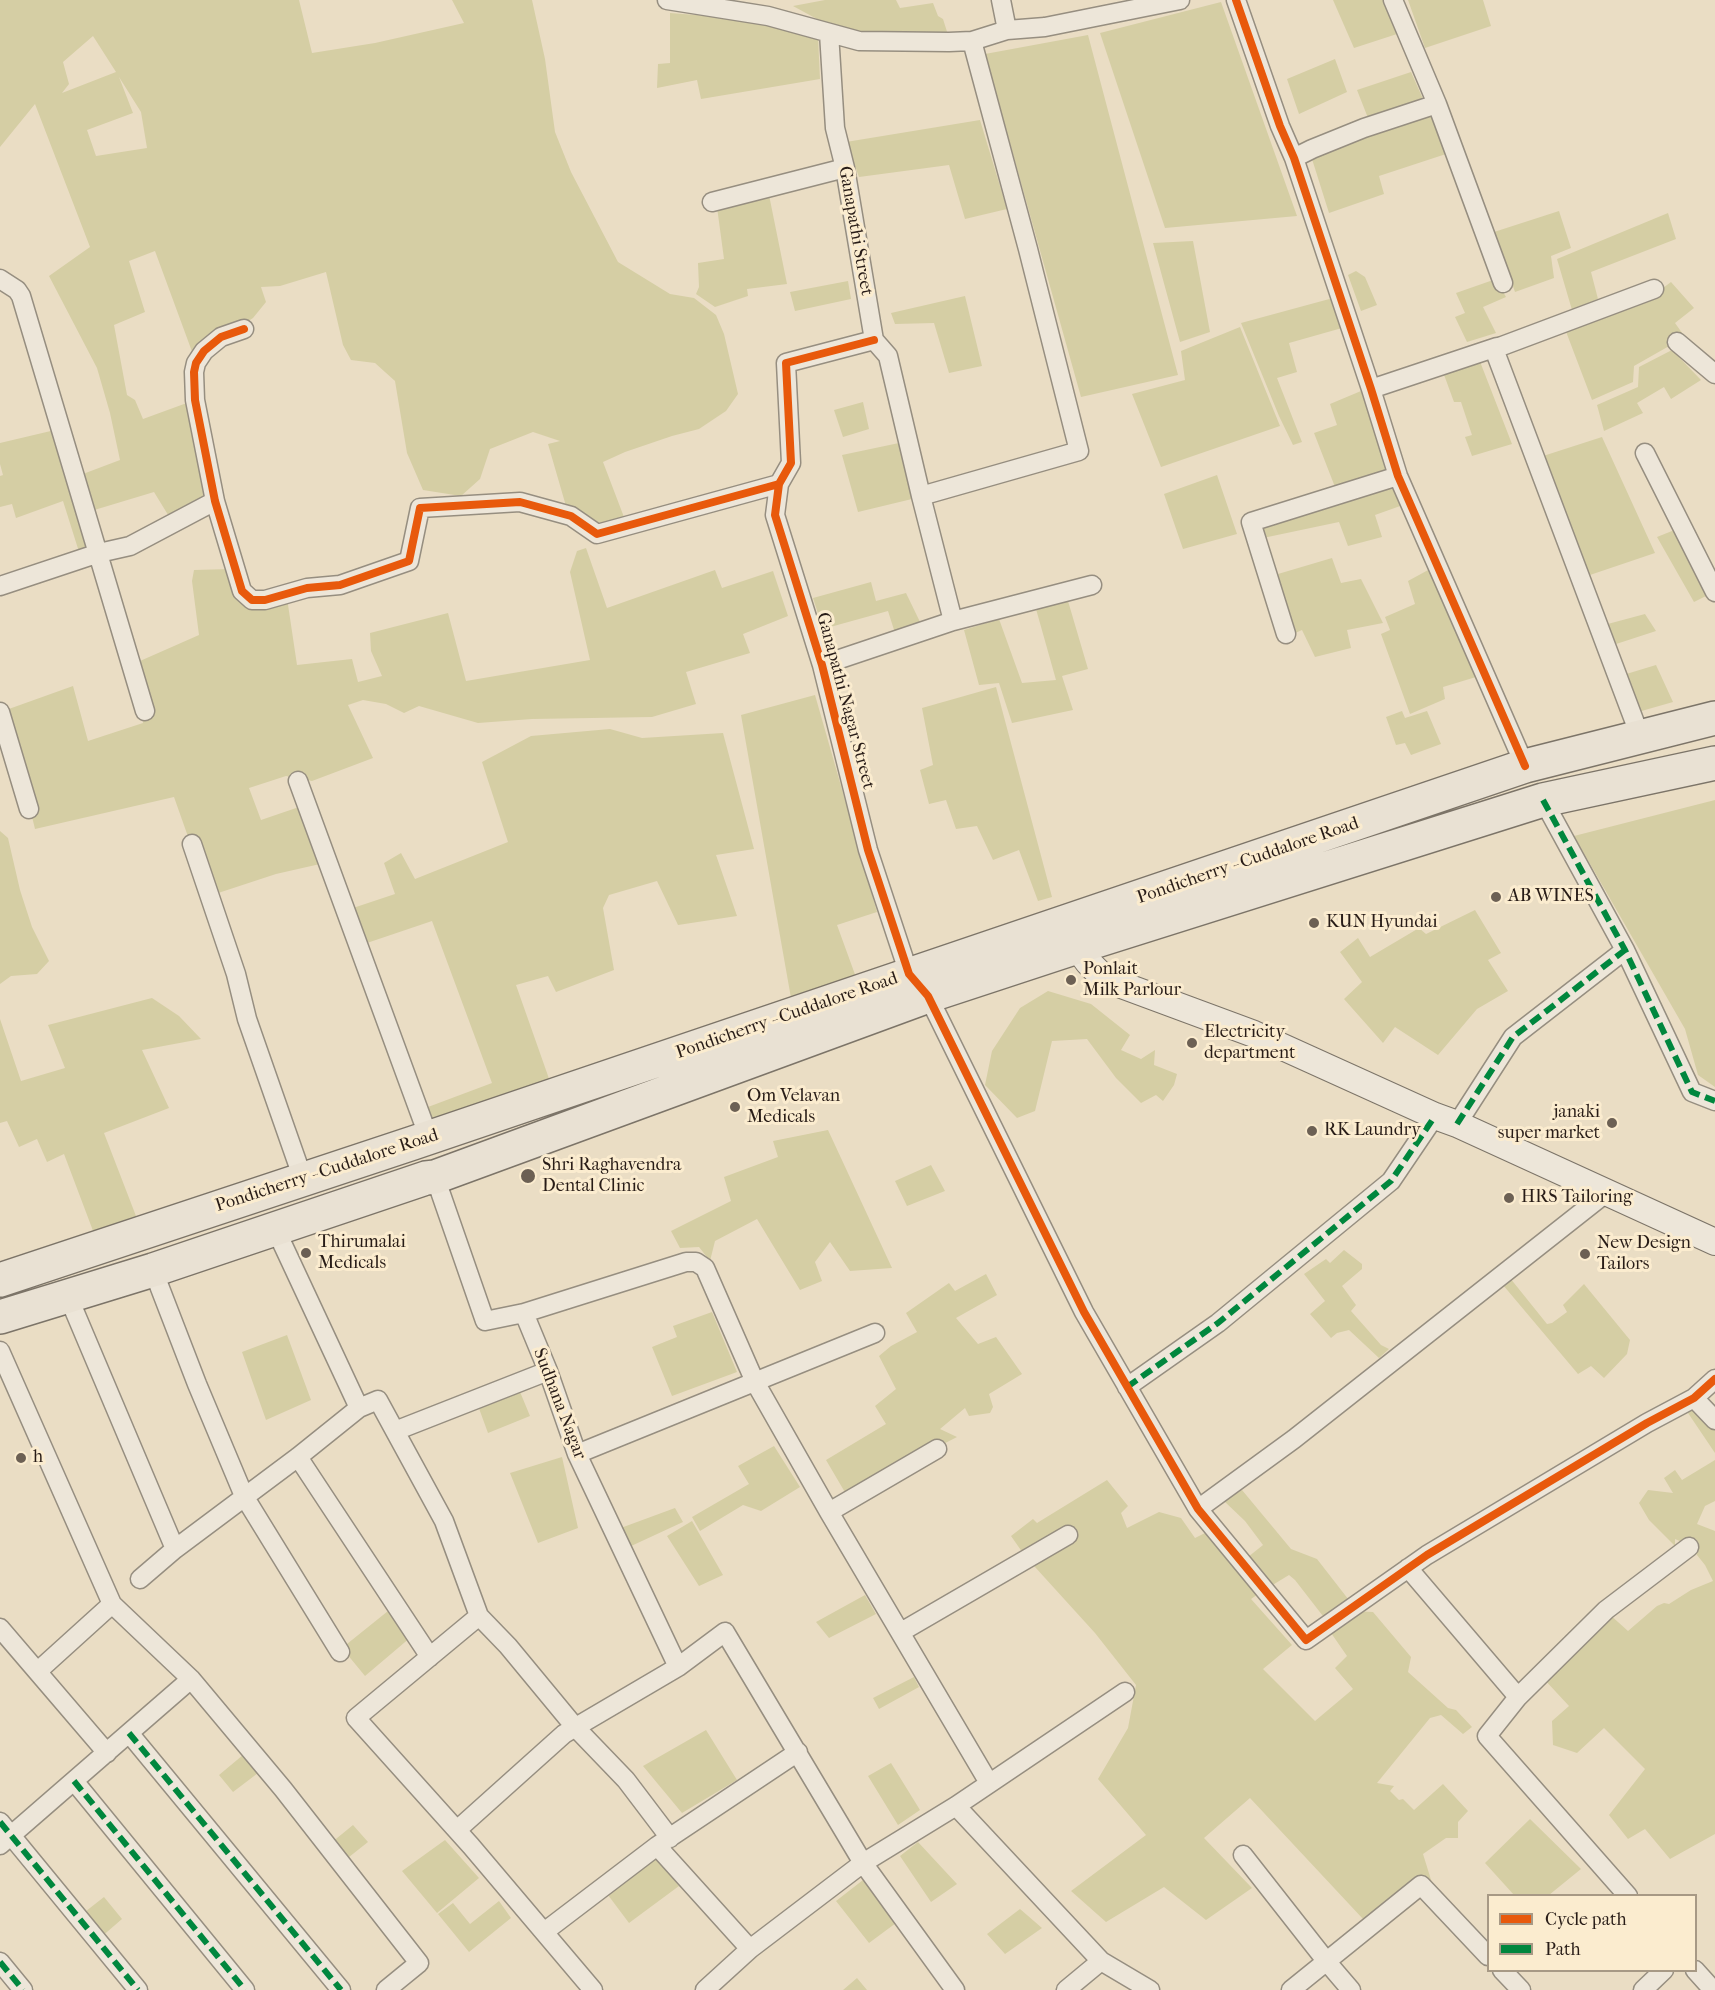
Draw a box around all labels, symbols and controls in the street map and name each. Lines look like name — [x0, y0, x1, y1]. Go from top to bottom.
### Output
street label: Ganapathi Street — [833, 165, 877, 297]
street label: Ganapathi Nagar Street — [811, 610, 879, 792]
street label: Pondicherry - Cuddalore Road — [1134, 813, 1362, 909]
place label: AB WINES — [1508, 886, 1594, 908]
marker: AB WINES — [1489, 890, 1503, 904]
place label: KUN Hyundai — [1326, 912, 1438, 934]
marker: KUN Hyundai — [1307, 916, 1321, 930]
place label: Ponlait Milk Parlour — [1083, 959, 1181, 1002]
street label: Pondicherry - Cuddalore Road — [673, 968, 901, 1064]
marker: Ponlait Milk Parlour — [1064, 973, 1078, 987]
place label: Electricity department — [1204, 1022, 1296, 1064]
marker: Electricity department — [1185, 1036, 1199, 1050]
place label: Om Velavan Medicals — [747, 1086, 840, 1128]
marker: Om Velavan Medicals — [728, 1100, 742, 1114]
place label: janaki super market — [1498, 1102, 1600, 1144]
marker: janaki super market — [1605, 1116, 1619, 1130]
place label: RK Laundry — [1324, 1120, 1421, 1142]
marker: RK Laundry — [1305, 1124, 1319, 1138]
street label: Pondicherry - Cuddalore Road — [213, 1125, 441, 1217]
place label: Shri Raghavendra Dental Clinic — [542, 1155, 681, 1198]
marker: Shri Raghavendra Dental Clinic — [519, 1167, 537, 1185]
place label: HRS Tailoring — [1521, 1187, 1633, 1209]
marker: HRS Tailoring — [1502, 1191, 1516, 1205]
place label: Thirumalai Medicals — [318, 1232, 406, 1274]
place label: New Design Tailors — [1597, 1233, 1691, 1276]
marker: Thirumalai Medicals — [299, 1246, 313, 1260]
marker: New Design Tailors — [1578, 1247, 1592, 1261]
street label: Sudhana Nagar — [528, 1345, 590, 1463]
place label: h — [33, 1447, 43, 1469]
marker: h — [14, 1451, 28, 1465]
legend — [1487, 1894, 1697, 1972]
text: Cycle path — [1545, 1909, 1626, 1930]
text: Path — [1545, 1939, 1581, 1960]

